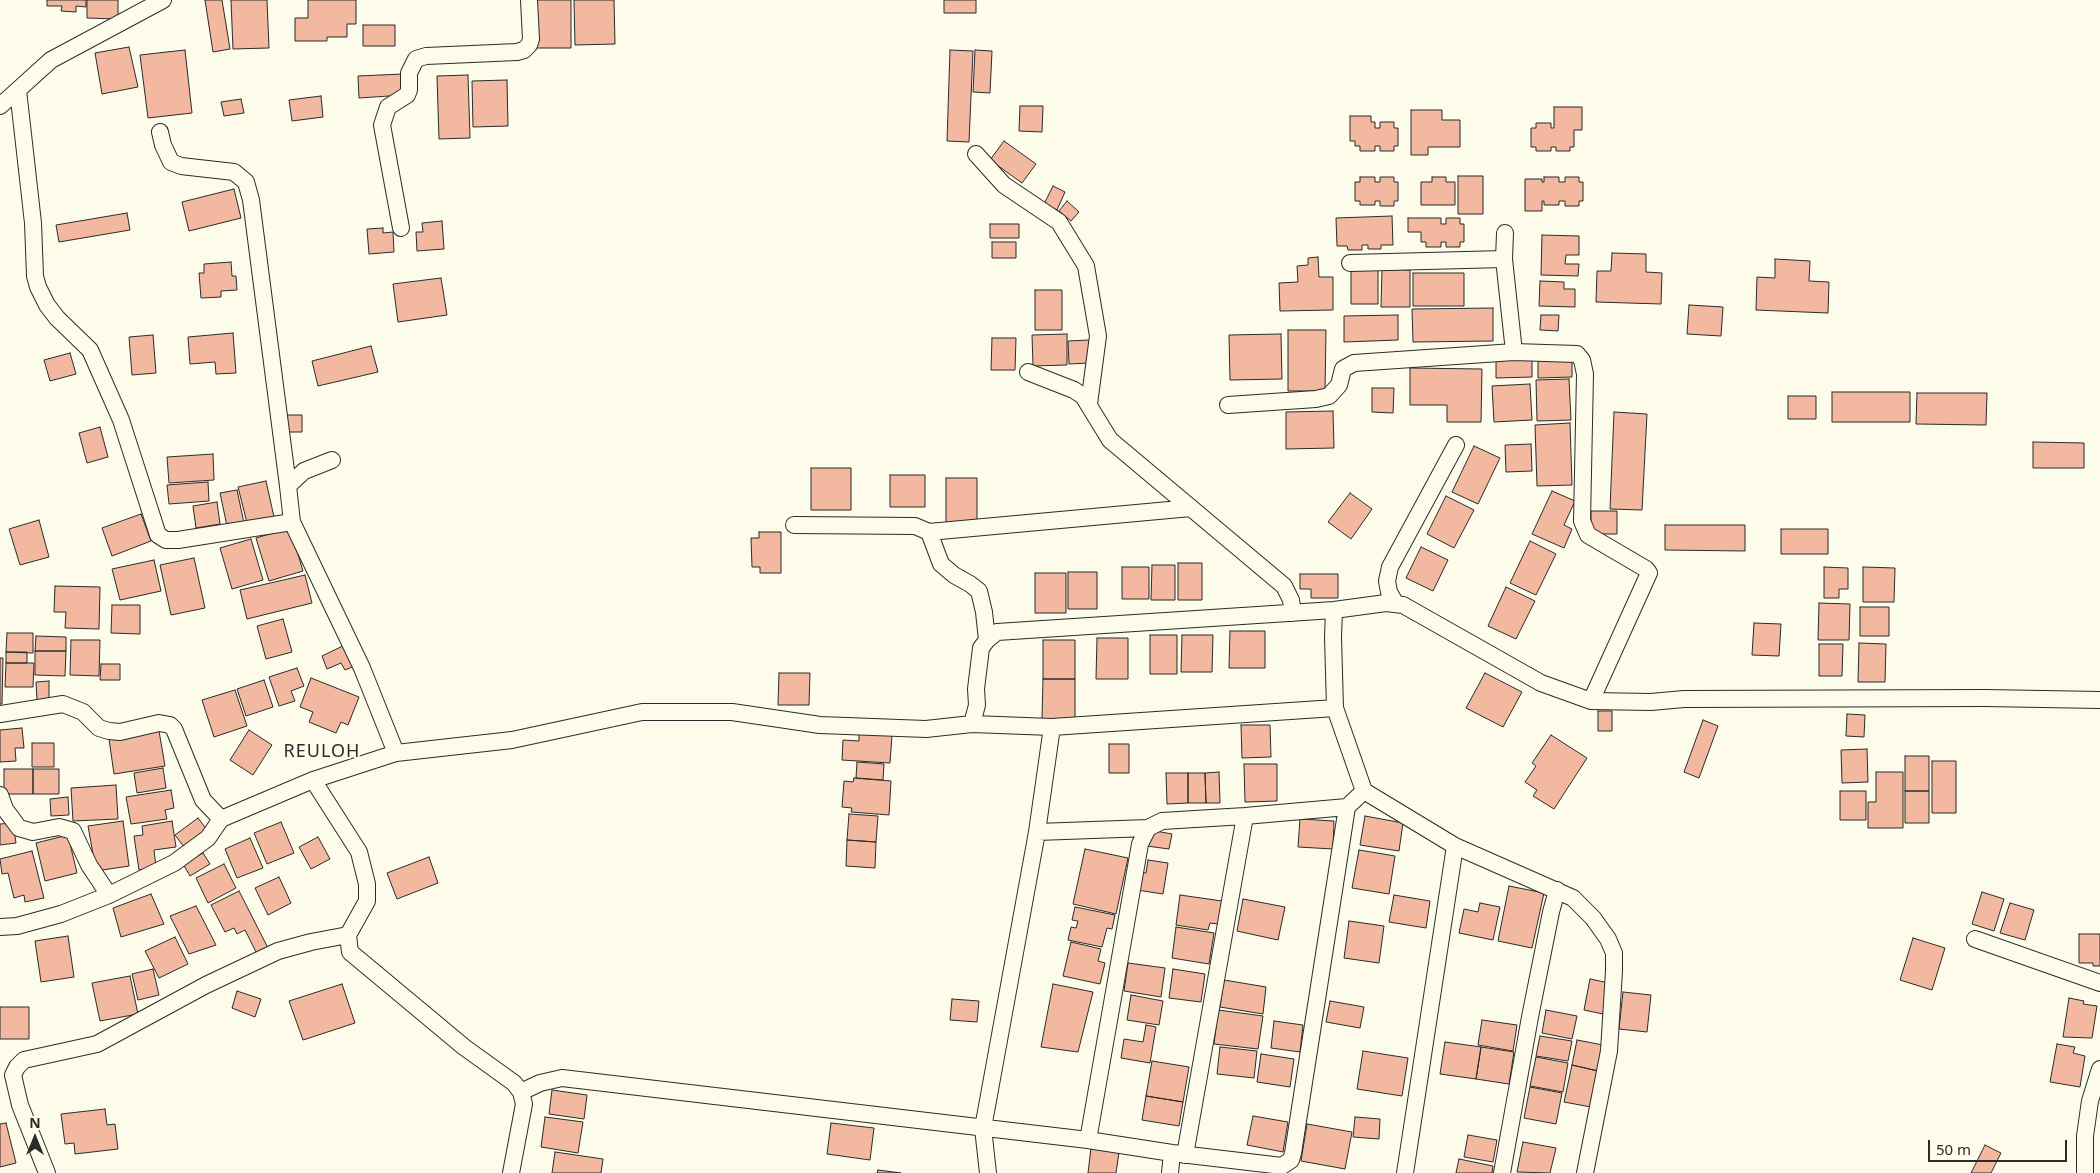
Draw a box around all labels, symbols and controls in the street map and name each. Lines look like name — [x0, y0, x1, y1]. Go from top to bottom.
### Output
district label: REULOH — [283, 741, 361, 763]
north arrow — [10, 1113, 60, 1163]
text: N — [29, 1113, 41, 1132]
scale bar — [1930, 1130, 2069, 1162]
text: 50 m — [1936, 1139, 1971, 1159]

